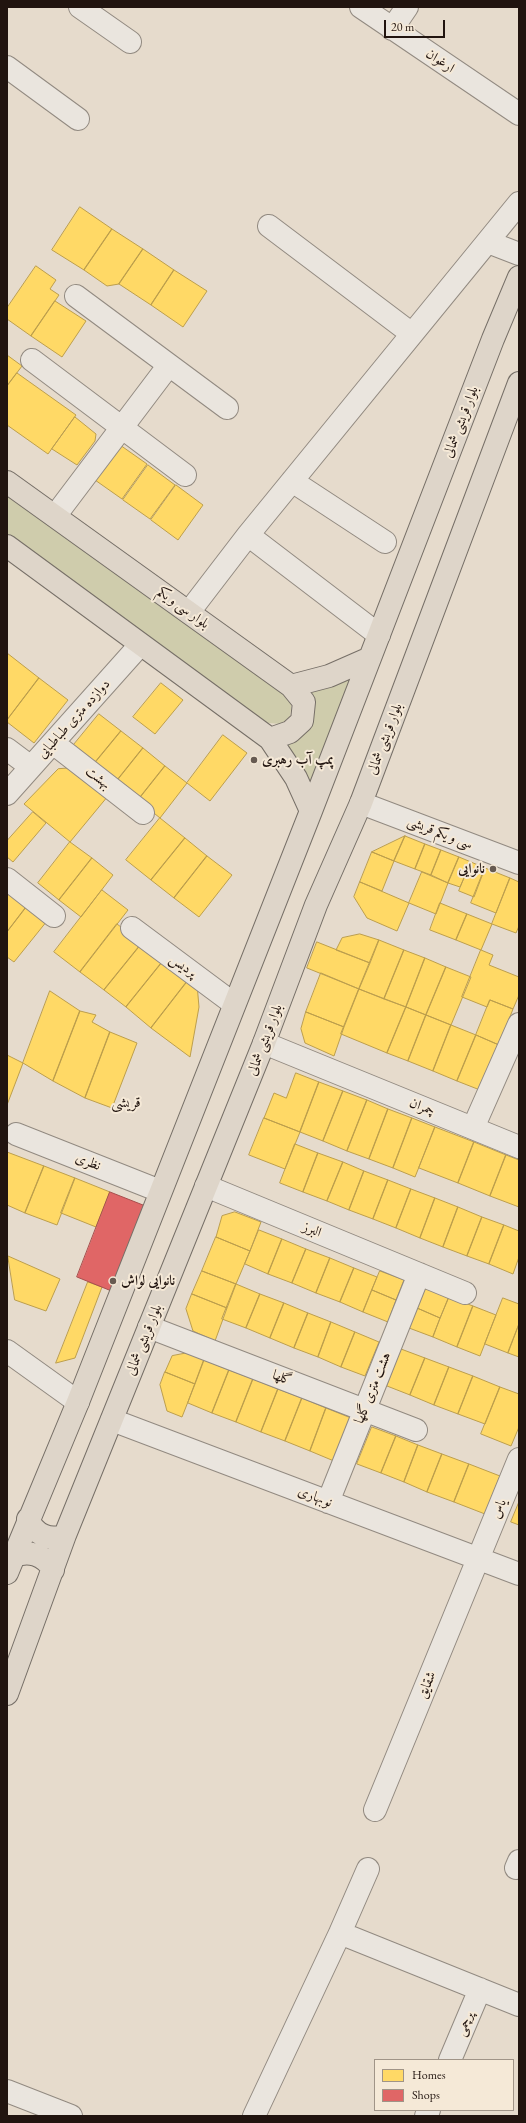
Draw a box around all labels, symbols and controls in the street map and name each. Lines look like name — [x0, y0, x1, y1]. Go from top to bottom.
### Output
scale bar — [386, 12, 447, 38]
text: 20 m — [391, 19, 414, 35]
street label: ارغوان — [422, 45, 458, 77]
street label: بلوار قریشی شمالی — [440, 384, 482, 460]
street label: بلوار سی و یکم — [154, 583, 212, 633]
street label: دوازده متری طباطبایی — [34, 676, 114, 762]
street label: بلوار قریشی شمالی — [364, 701, 406, 777]
place label: پمپ آب رهبری — [262, 752, 333, 768]
marker: پمپ آب رهبری — [249, 755, 259, 765]
street label: بهشت — [82, 763, 114, 793]
street label: سی و یکم قریشی — [405, 813, 475, 853]
place label: نانوایی — [458, 861, 485, 877]
marker: نانوایی — [488, 864, 498, 874]
street label: پردیس — [166, 951, 200, 981]
street label: بلوار قریشی شمالی — [244, 1002, 286, 1078]
district label: قریشی — [111, 1094, 141, 1112]
street label: چمران — [407, 1094, 437, 1120]
street label: نظری — [73, 1150, 103, 1174]
street label: البرز — [300, 1219, 324, 1241]
place label: نانوایی لواش — [121, 1273, 175, 1289]
marker: نانوایی لواش — [108, 1276, 118, 1286]
street label: بلوار قریشی شمالی — [122, 1302, 166, 1378]
street label: هشت متری گلها — [351, 1350, 395, 1426]
street label: گلها — [270, 1367, 294, 1389]
street label: نوبهاری — [295, 1483, 335, 1511]
street label: یاس — [488, 1497, 510, 1521]
street label: شقایق — [414, 1669, 440, 1701]
street label: پرچمی — [452, 2009, 478, 2039]
legend — [374, 2059, 514, 2111]
text: Homes — [412, 2067, 446, 2083]
text: Shops — [412, 2087, 440, 2103]

